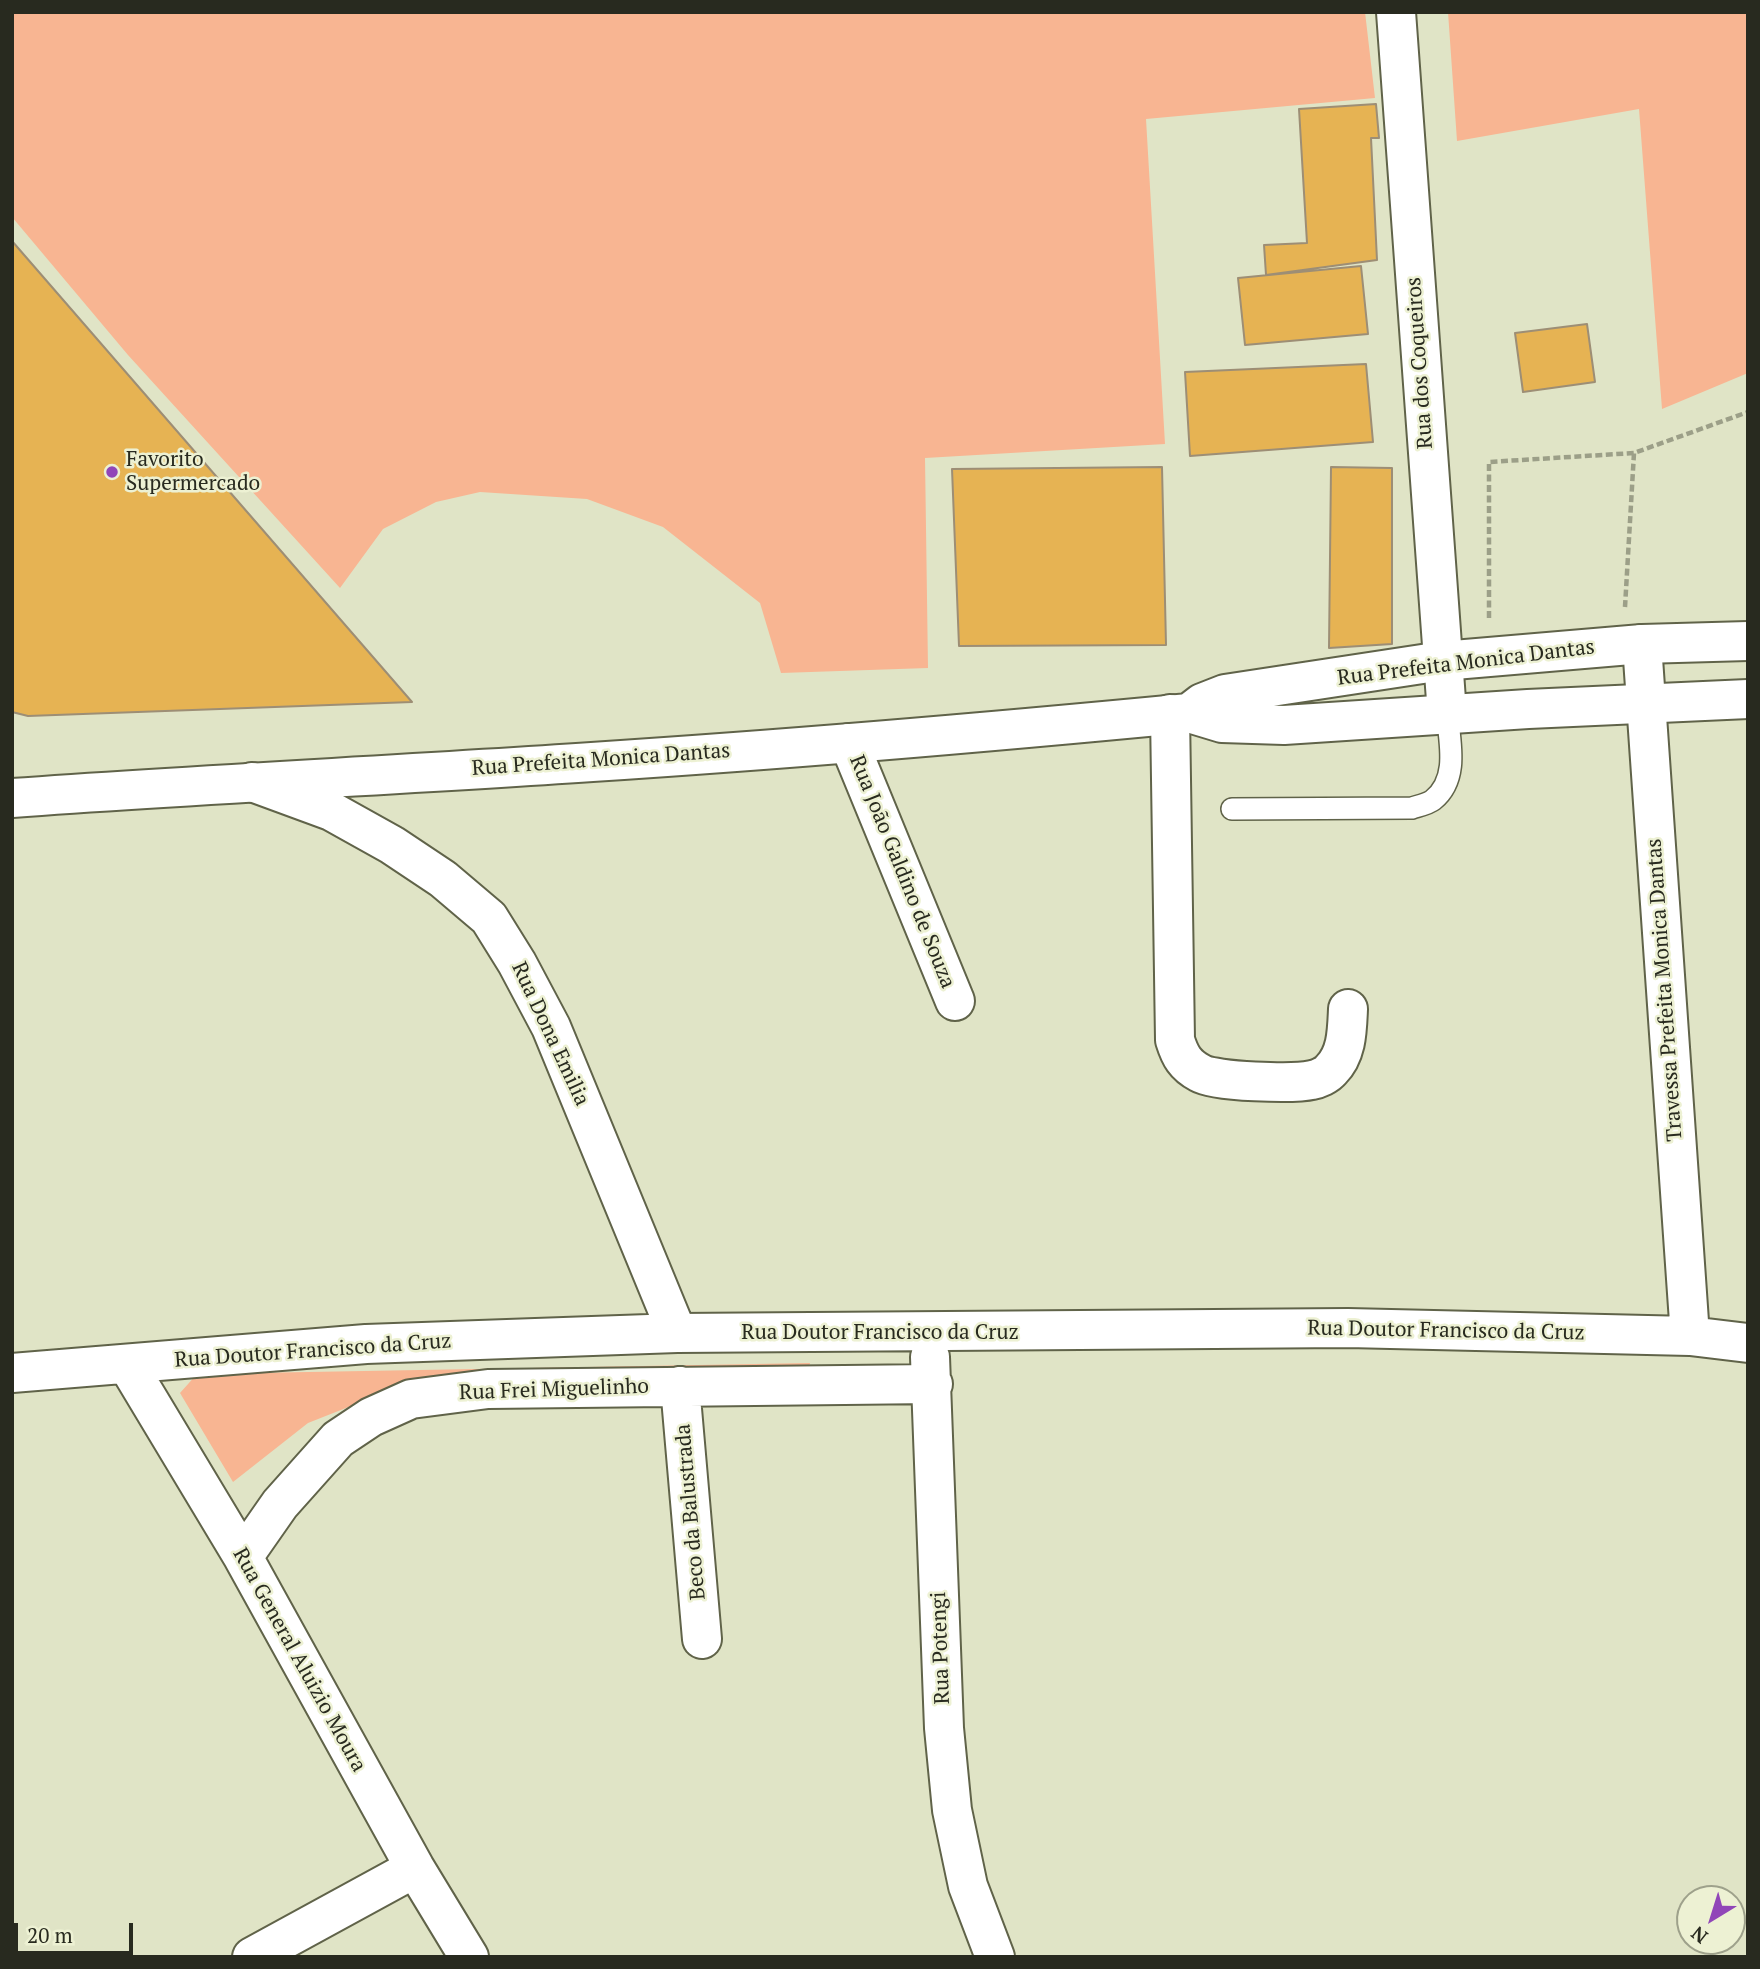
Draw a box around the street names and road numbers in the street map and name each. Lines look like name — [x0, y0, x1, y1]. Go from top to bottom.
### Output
street label: Rua dos Coqueiros — [1401, 276, 1439, 450]
street label: Rua Prefeita Monica Dantas — [1336, 635, 1596, 691]
street label: Rua Prefeita Monica Dantas — [471, 738, 731, 782]
street label: Rua João Galdino de Souza — [844, 752, 960, 992]
street label: Travessa Prefeita Monica Dantas — [1642, 838, 1688, 1142]
street label: Rua Dona Emilia — [506, 958, 594, 1110]
street label: Rua Doutor Francisco da Cruz — [1307, 1316, 1585, 1346]
street label: Rua Doutor Francisco da Cruz — [741, 1320, 1019, 1346]
street label: Rua Doutor Francisco da Cruz — [174, 1329, 452, 1373]
street label: Rua Frei Miguelinho — [459, 1374, 649, 1406]
street label: Beco da Balustrada — [671, 1423, 711, 1601]
street label: Rua General Aluizio Moura — [227, 1544, 371, 1776]
street label: Rua Potengi — [926, 1591, 956, 1705]

